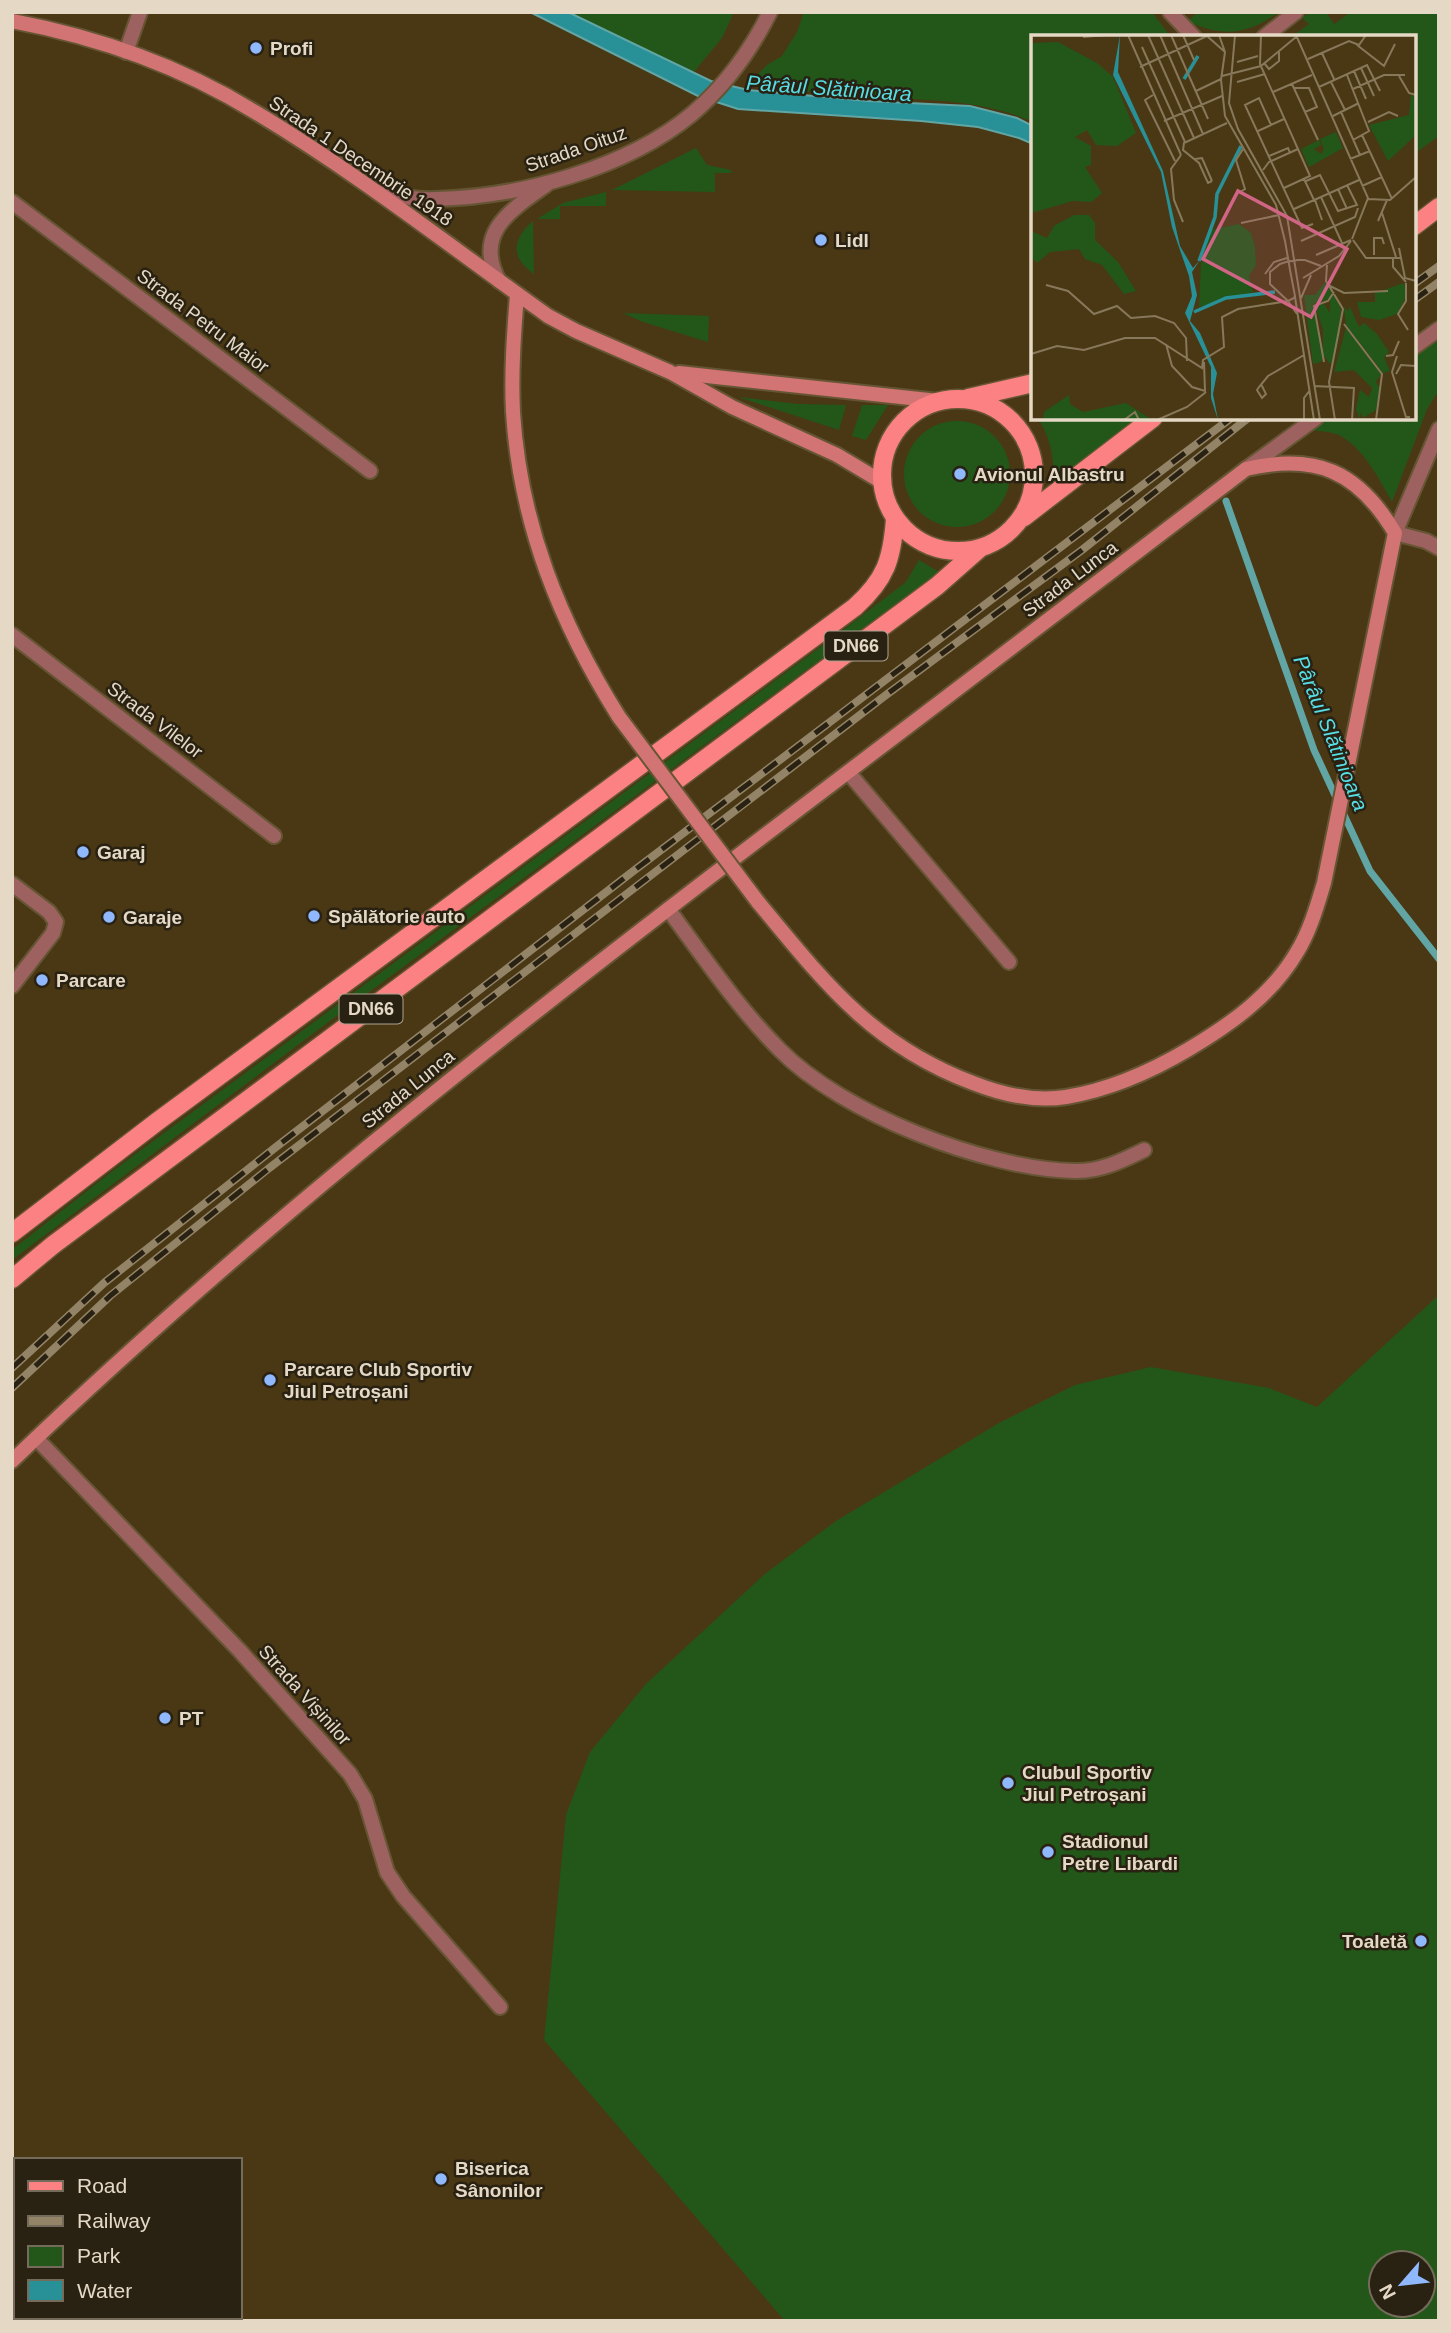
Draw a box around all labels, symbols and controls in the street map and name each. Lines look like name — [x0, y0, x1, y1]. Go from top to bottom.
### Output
inset map — [1031, 35, 1416, 420]
place label: Profi — [270, 38, 313, 59]
marker: Profi — [248, 40, 264, 56]
water label: Pârâul Slătinioara — [746, 71, 912, 105]
street label: Strada 1 Decembrie 1918 — [265, 92, 457, 230]
street label: Strada Oituz — [523, 122, 629, 176]
place label: Lidl — [835, 230, 869, 251]
marker: Lidl — [813, 232, 829, 248]
street label: Strada Petru Maior — [133, 265, 274, 378]
place label: Avionul Albastru — [974, 464, 1125, 485]
marker: Avionul Albastru — [952, 466, 968, 482]
street label: Strada Lunca — [1019, 536, 1122, 621]
road number: DN66 — [824, 632, 888, 660]
water label: Pârâul Slătinioara — [1289, 652, 1373, 814]
street label: Strada Vilelor — [103, 677, 207, 763]
place label: Garaj — [97, 842, 146, 863]
marker: Garaj — [75, 844, 91, 860]
place label: Spălătorie auto — [328, 906, 465, 927]
place label: Garaje — [123, 907, 182, 928]
marker: Spălătorie auto — [306, 908, 322, 924]
marker: Garaje — [101, 909, 117, 925]
place label: Parcare — [56, 970, 126, 991]
marker: Parcare — [34, 972, 50, 988]
road number: DN66 — [340, 994, 402, 1024]
street label: Strada Lunca — [357, 1045, 459, 1133]
place label: Parcare Club Sportiv Jiul Petroșani — [284, 1359, 472, 1402]
marker: Parcare Club Sportiv Jiul Petroșani — [262, 1372, 278, 1388]
street label: Strada Vișinilor — [255, 1641, 356, 1750]
place label: PT — [179, 1708, 204, 1729]
marker: PT — [157, 1710, 173, 1726]
place label: Clubul Sportiv Jiul Petroșani — [1022, 1762, 1152, 1805]
marker: Clubul Sportiv Jiul Petroșani — [1000, 1775, 1016, 1791]
place label: Stadionul Petre Libardi — [1062, 1831, 1178, 1874]
marker: Stadionul Petre Libardi — [1040, 1844, 1056, 1860]
place label: Toaletă — [1342, 1931, 1407, 1952]
marker: Toaletă — [1413, 1933, 1429, 1949]
legend — [14, 2158, 242, 2319]
place label: Biserica Sânonilor — [455, 2158, 543, 2201]
marker: Biserica Sânonilor — [433, 2171, 449, 2187]
text: Road — [77, 2174, 127, 2197]
text: Railway — [77, 2209, 151, 2232]
text: Park — [77, 2244, 121, 2267]
north arrow — [1367, 2249, 1437, 2319]
text: Water — [77, 2279, 132, 2302]
text: N — [1375, 2281, 1400, 2303]

